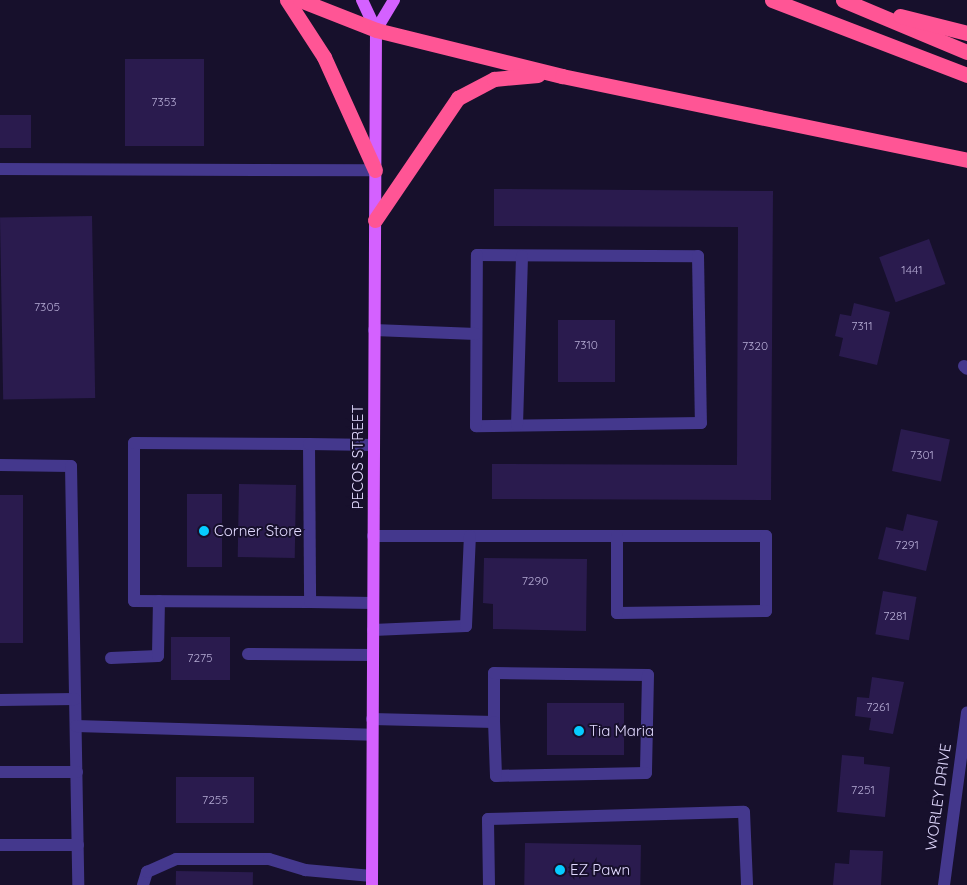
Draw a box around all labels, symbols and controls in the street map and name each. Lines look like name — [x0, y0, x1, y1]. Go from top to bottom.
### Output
house number: 7353 — [151, 95, 177, 109]
house number: 1441 — [901, 263, 923, 277]
house number: 7305 — [34, 300, 60, 314]
house number: 7311 — [851, 319, 873, 333]
house number: 7310 — [574, 338, 598, 352]
house number: 7320 — [742, 339, 768, 353]
street label: PECOS STREET — [349, 405, 367, 509]
house number: 7301 — [910, 448, 934, 462]
place label: Corner Store — [214, 522, 302, 540]
marker: Corner Store — [198, 525, 210, 537]
house number: 7291 — [895, 538, 919, 552]
house number: 7290 — [522, 574, 548, 588]
house number: 7281 — [883, 609, 907, 623]
house number: 7275 — [187, 651, 213, 665]
house number: 7261 — [866, 700, 890, 714]
place label: Tia Maria — [589, 722, 654, 740]
marker: Tia Maria — [573, 725, 585, 737]
street label: WORLEY DRIVE — [922, 742, 954, 852]
house number: 7251 — [851, 783, 875, 797]
house number: 7255 — [202, 793, 228, 807]
place label: EZ Pawn — [570, 861, 630, 879]
marker: EZ Pawn — [554, 864, 566, 876]

